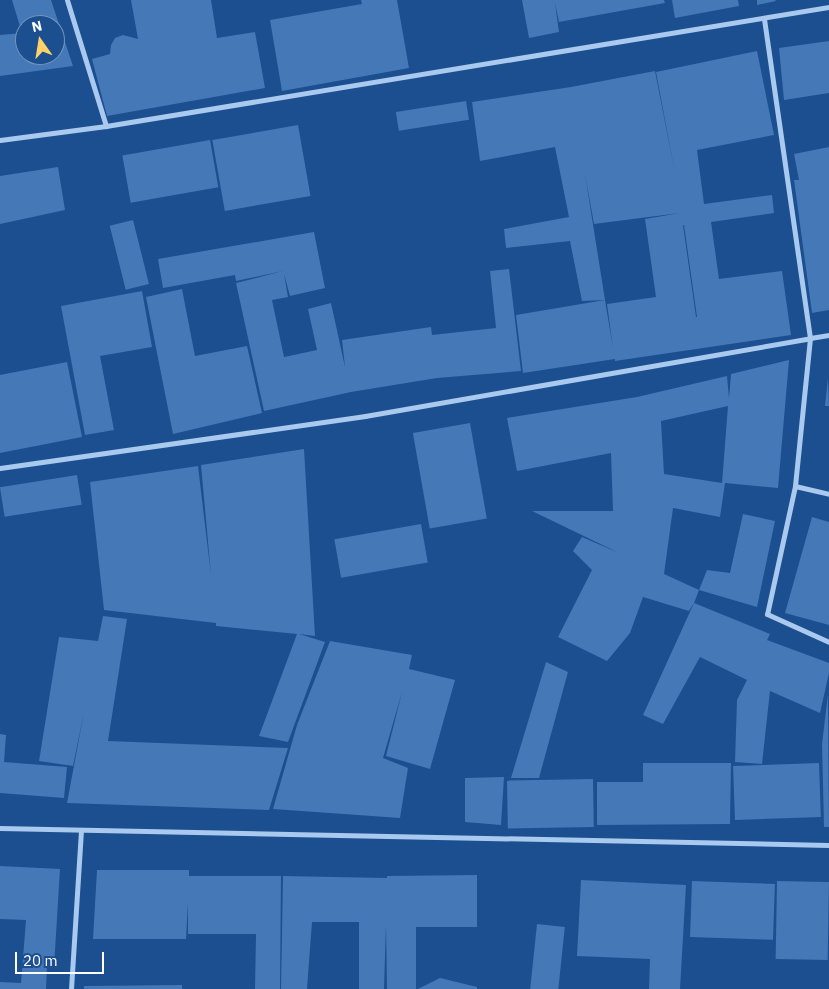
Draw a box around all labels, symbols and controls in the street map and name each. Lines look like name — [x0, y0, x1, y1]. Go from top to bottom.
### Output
north arrow — [15, 15, 65, 65]
text: N — [30, 16, 44, 36]
scale bar — [18, 942, 106, 974]
text: 20 m — [23, 951, 58, 970]

